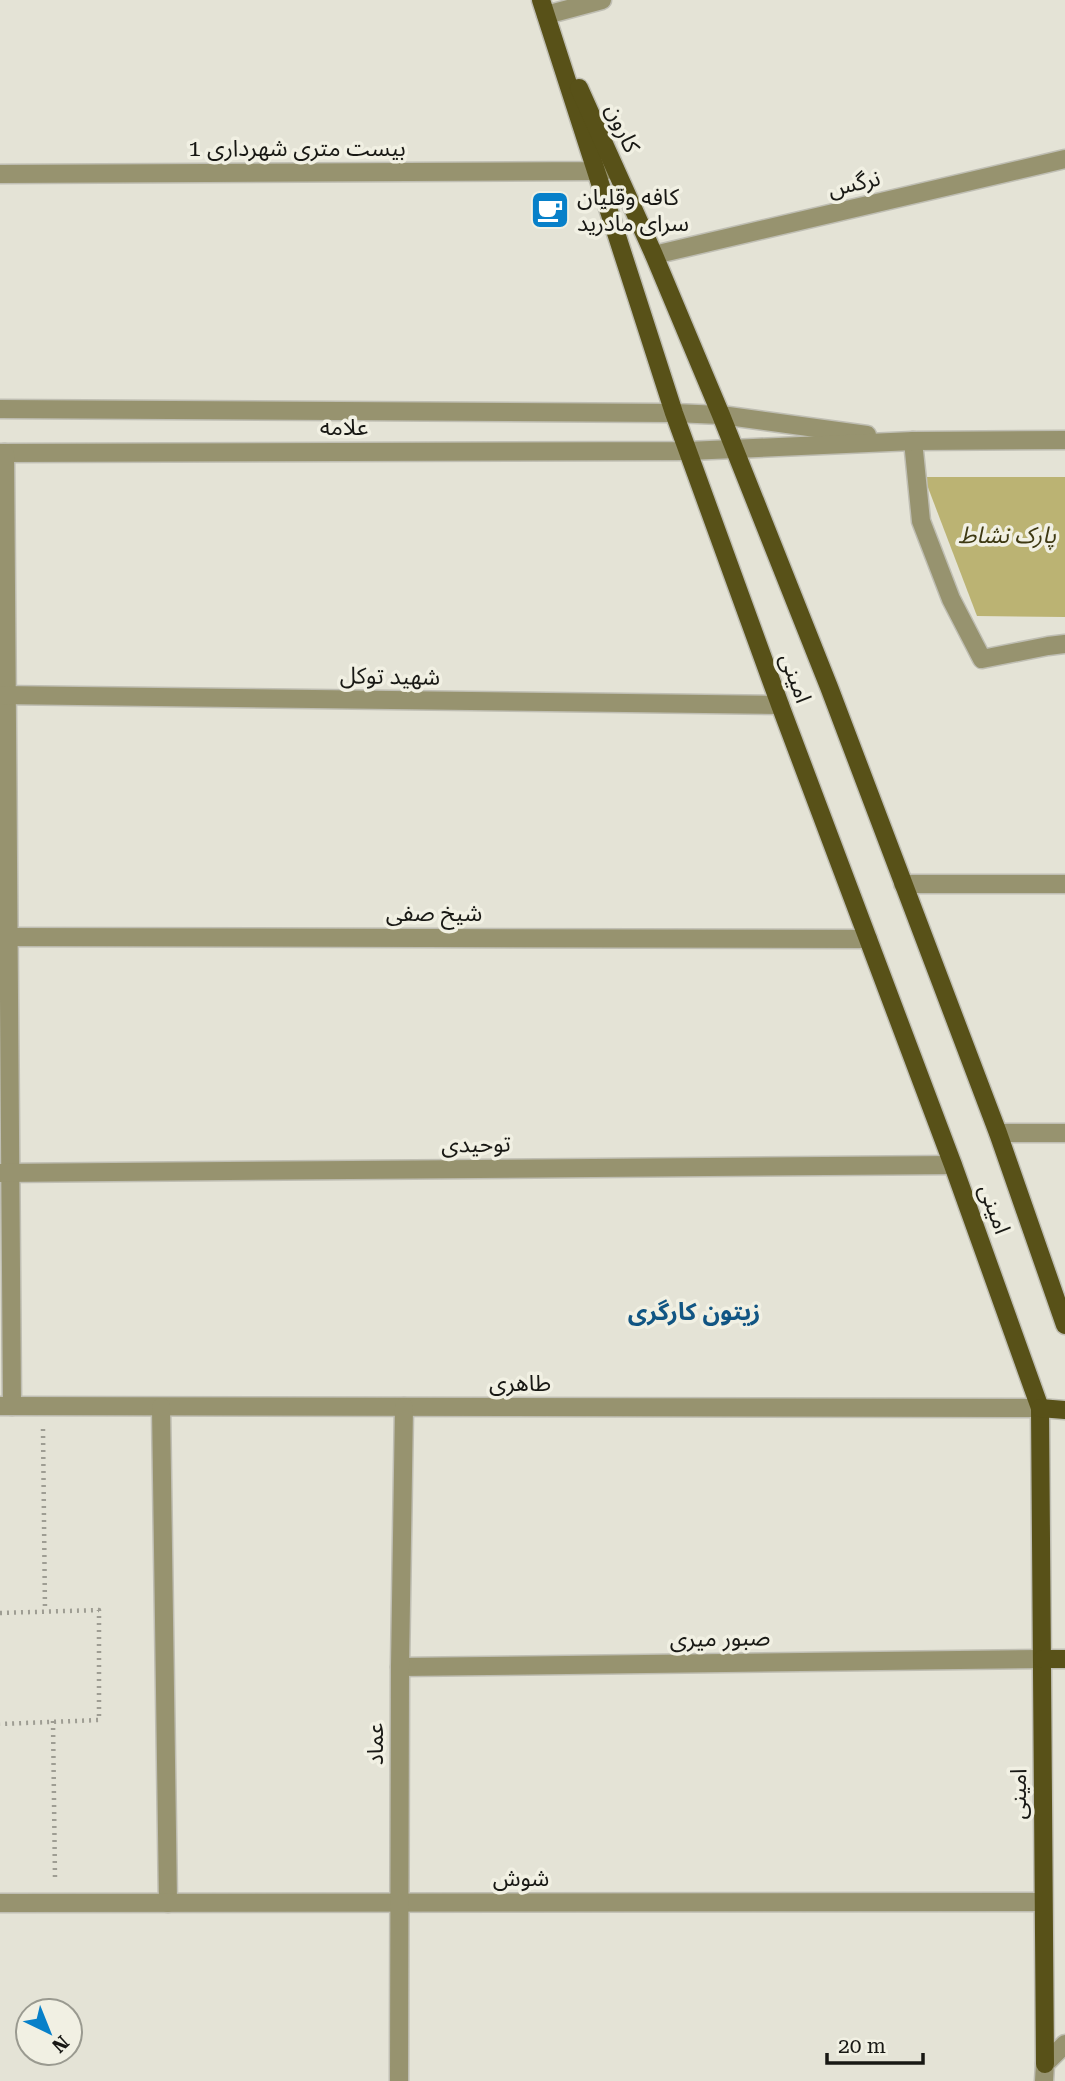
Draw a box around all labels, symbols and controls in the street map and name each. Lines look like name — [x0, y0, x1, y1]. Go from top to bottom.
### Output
street label: کارون — [600, 100, 645, 157]
street label: بیست متری شهرداری 1 — [188, 135, 406, 162]
street label: نرگس — [825, 164, 883, 203]
place label: کافه وقلیان سرای مادرید — [577, 184, 689, 237]
cafe icon: کافه وقلیان سرای مادرید — [529, 189, 571, 231]
street label: علامه — [320, 414, 368, 441]
park label: پارک نشاط — [958, 522, 1056, 550]
street label: امینی — [774, 650, 817, 707]
street label: شهید توکل — [340, 662, 440, 691]
street label: شیخ صفی — [386, 900, 482, 930]
street label: توحیدی — [441, 1130, 511, 1159]
street label: امینی — [973, 1181, 1016, 1238]
district label: زیتون کارگری — [628, 1298, 760, 1326]
street label: طاهری — [489, 1370, 551, 1397]
street label: صبور میری — [669, 1624, 771, 1653]
street label: عماد — [362, 1723, 389, 1765]
street label: امینی — [1005, 1769, 1032, 1819]
street label: شوش — [493, 1865, 549, 1892]
north arrow — [14, 1997, 84, 2067]
scale bar — [827, 2022, 923, 2066]
text: N — [47, 2031, 73, 2058]
text: 20 m — [838, 2034, 886, 2058]

